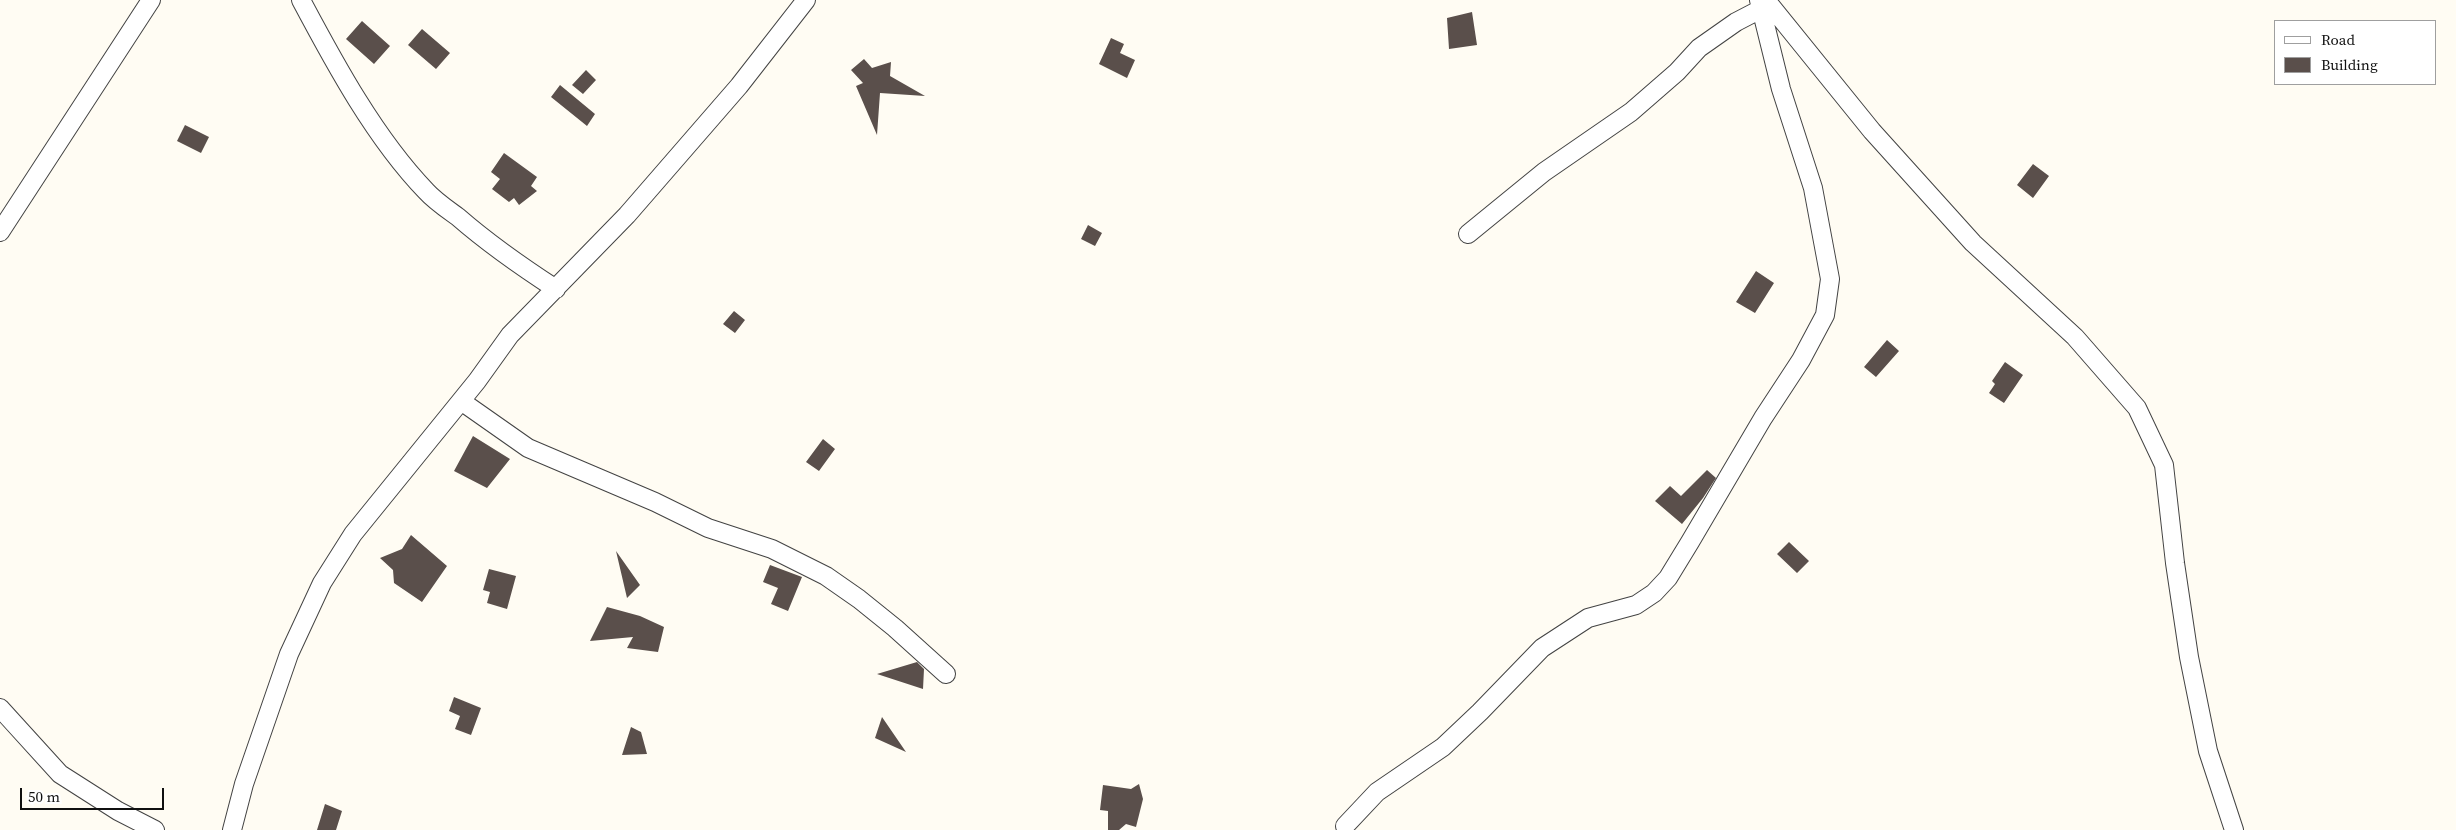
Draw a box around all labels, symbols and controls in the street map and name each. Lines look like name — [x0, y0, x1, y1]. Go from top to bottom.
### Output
legend — [2274, 20, 2436, 85]
text: Road — [2321, 29, 2355, 50]
text: Building — [2321, 54, 2378, 75]
scale bar — [22, 778, 166, 810]
text: 50 m — [28, 786, 60, 807]

